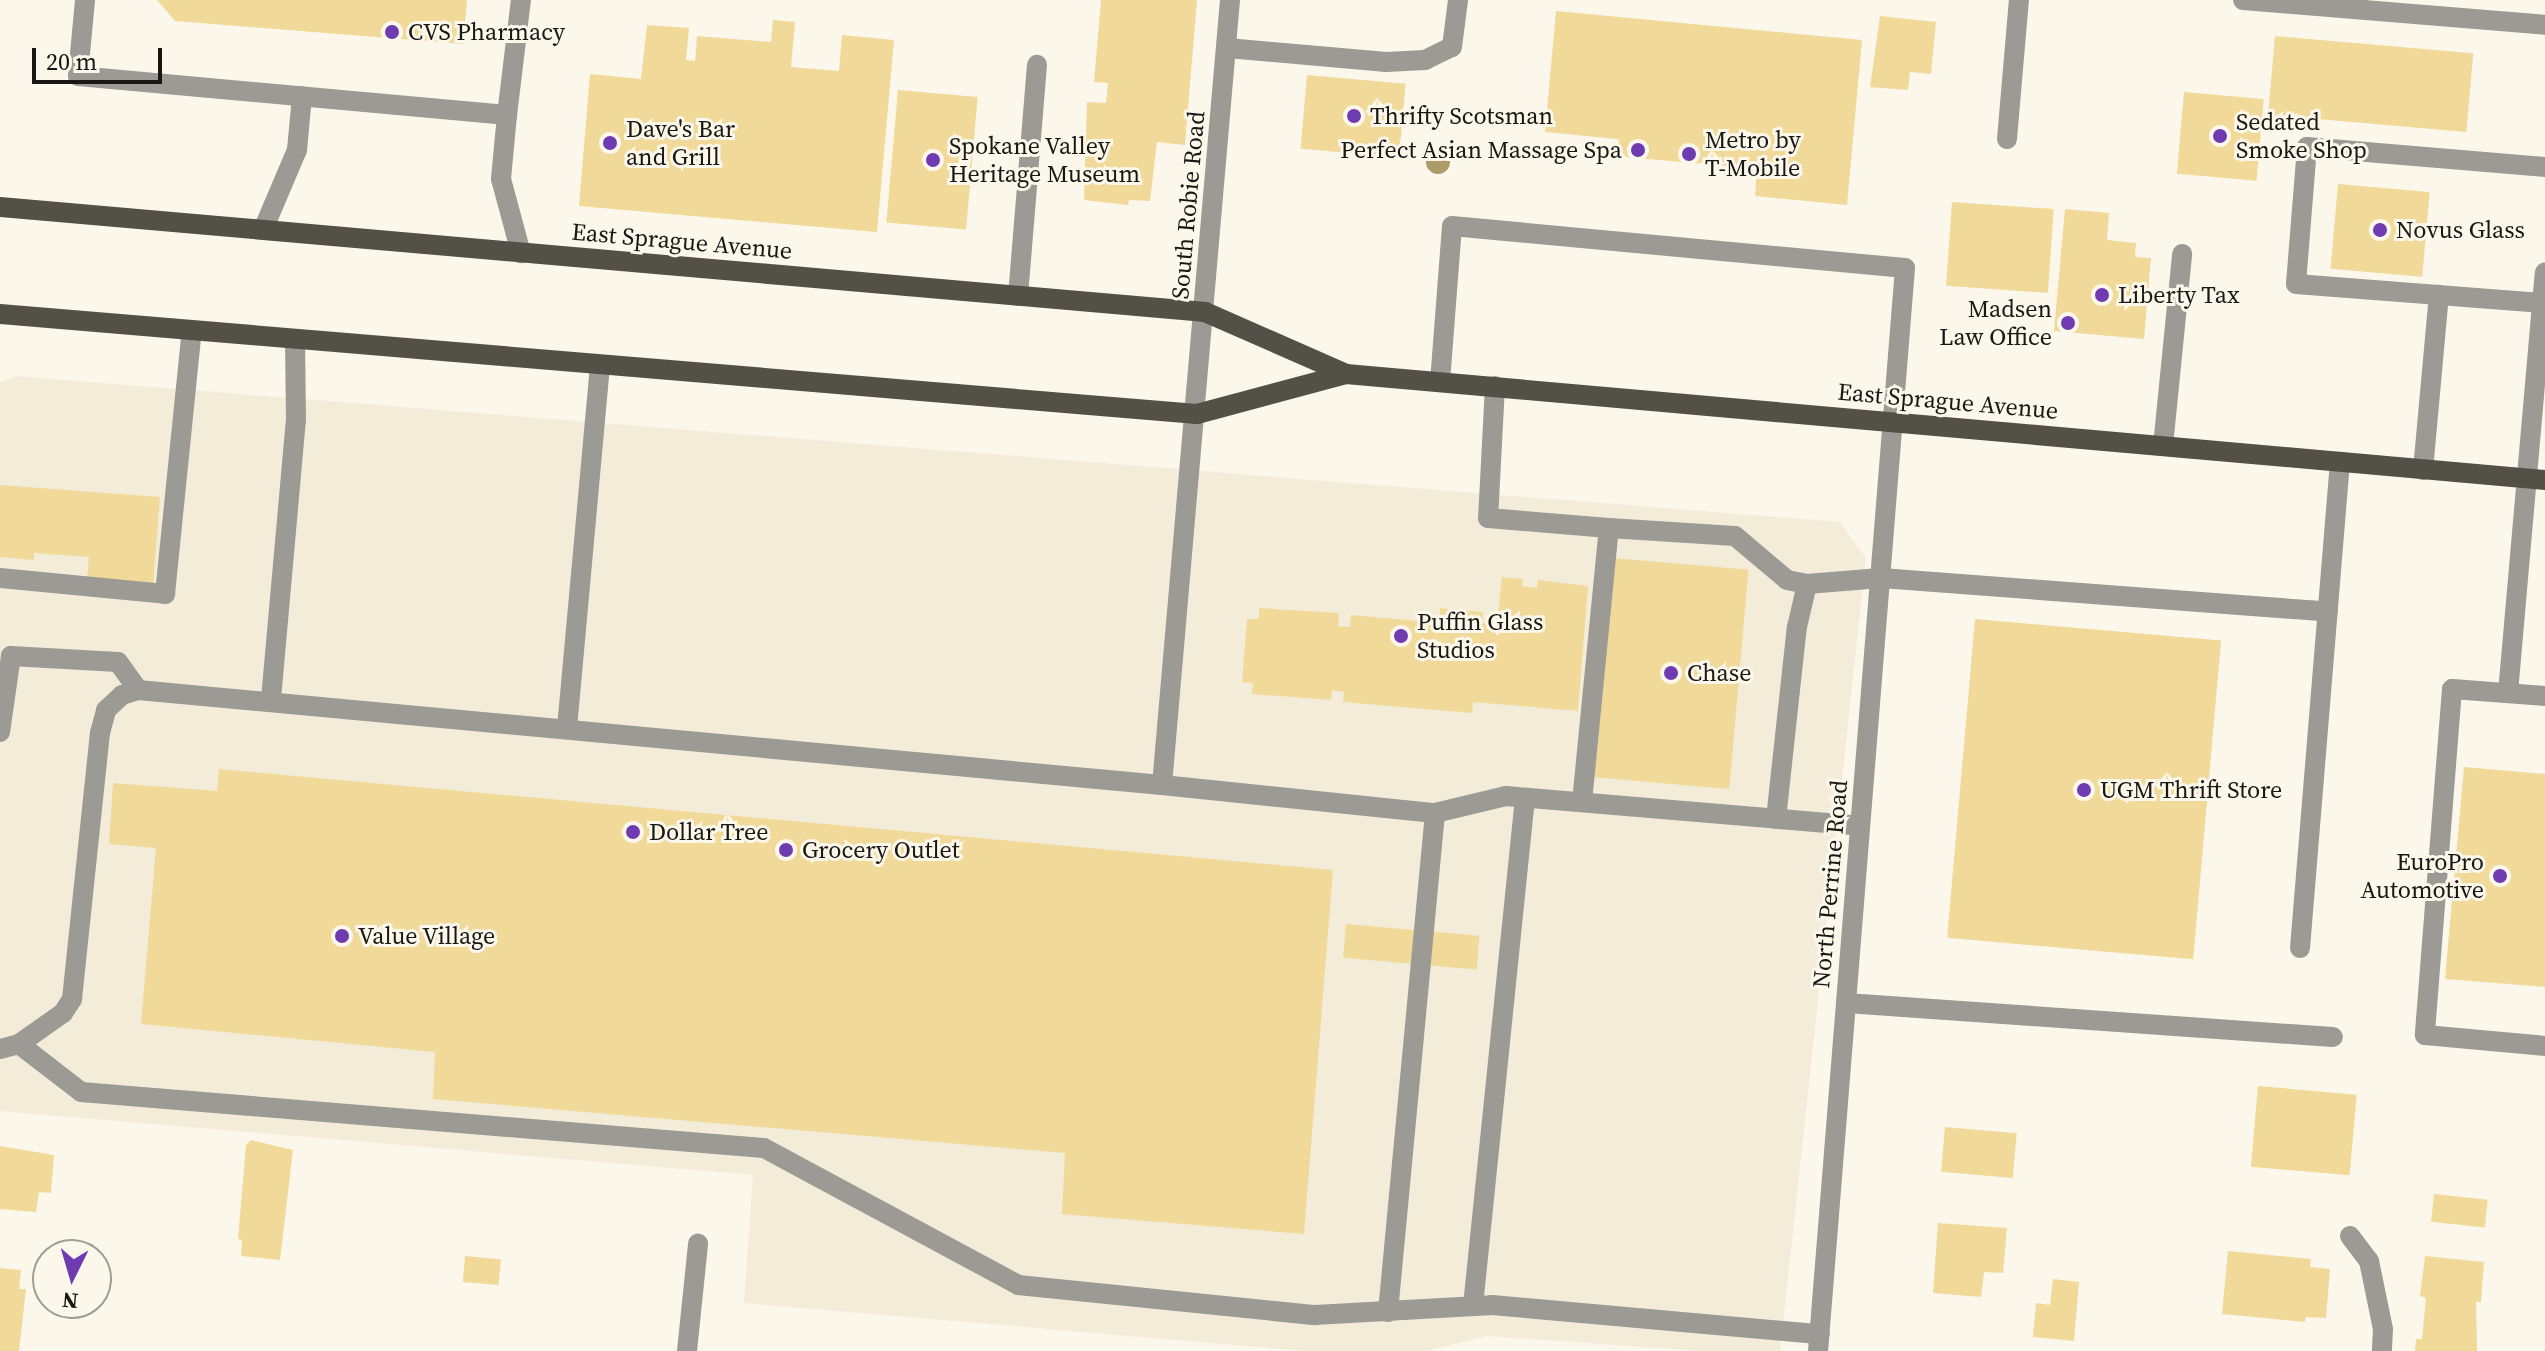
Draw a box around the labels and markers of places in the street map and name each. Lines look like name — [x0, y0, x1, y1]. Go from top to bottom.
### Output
place label: CVS Pharmacy — [408, 18, 565, 46]
marker: CVS Pharmacy — [383, 23, 401, 41]
place label: Thrifty Scotsman — [1370, 102, 1553, 130]
marker: Thrifty Scotsman — [1345, 107, 1363, 125]
place label: Sedated Smoke Shop — [2236, 108, 2367, 164]
place label: Dave's Bar and Grill — [626, 115, 735, 171]
place label: Metro by T-Mobile — [1705, 126, 1801, 182]
marker: Sedated Smoke Shop — [2211, 127, 2229, 145]
place label: Spokane Valley Heritage Museum — [949, 132, 1140, 188]
marker: Dave's Bar and Grill — [601, 134, 619, 152]
place label: Perfect Asian Massage Spa — [1340, 136, 1622, 164]
marker: Perfect Asian Massage Spa — [1629, 141, 1647, 159]
marker: Metro by T-Mobile — [1680, 145, 1698, 163]
marker: Spokane Valley Heritage Museum — [924, 151, 942, 169]
place label: Novus Glass — [2396, 216, 2525, 244]
marker: Novus Glass — [2371, 221, 2389, 239]
place label: Liberty Tax — [2118, 281, 2240, 309]
marker: Liberty Tax — [2093, 286, 2111, 304]
place label: Madsen Law Office — [1939, 295, 2052, 351]
marker: Madsen Law Office — [2059, 314, 2077, 332]
place label: Puffin Glass Studios — [1417, 608, 1543, 664]
marker: Puffin Glass Studios — [1392, 627, 1410, 645]
place label: Chase — [1687, 659, 1751, 687]
marker: Chase — [1662, 664, 1680, 682]
place label: UGM Thrift Store — [2100, 776, 2283, 804]
marker: UGM Thrift Store — [2075, 781, 2093, 799]
place label: Dollar Tree — [649, 818, 769, 846]
marker: Dollar Tree — [624, 823, 642, 841]
place label: Grocery Outlet — [802, 836, 960, 864]
marker: Grocery Outlet — [777, 841, 795, 859]
place label: EuroPro Automotive — [2361, 848, 2484, 904]
marker: EuroPro Automotive — [2491, 867, 2509, 885]
place label: Value Village — [358, 922, 496, 950]
marker: Value Village — [333, 927, 351, 945]

